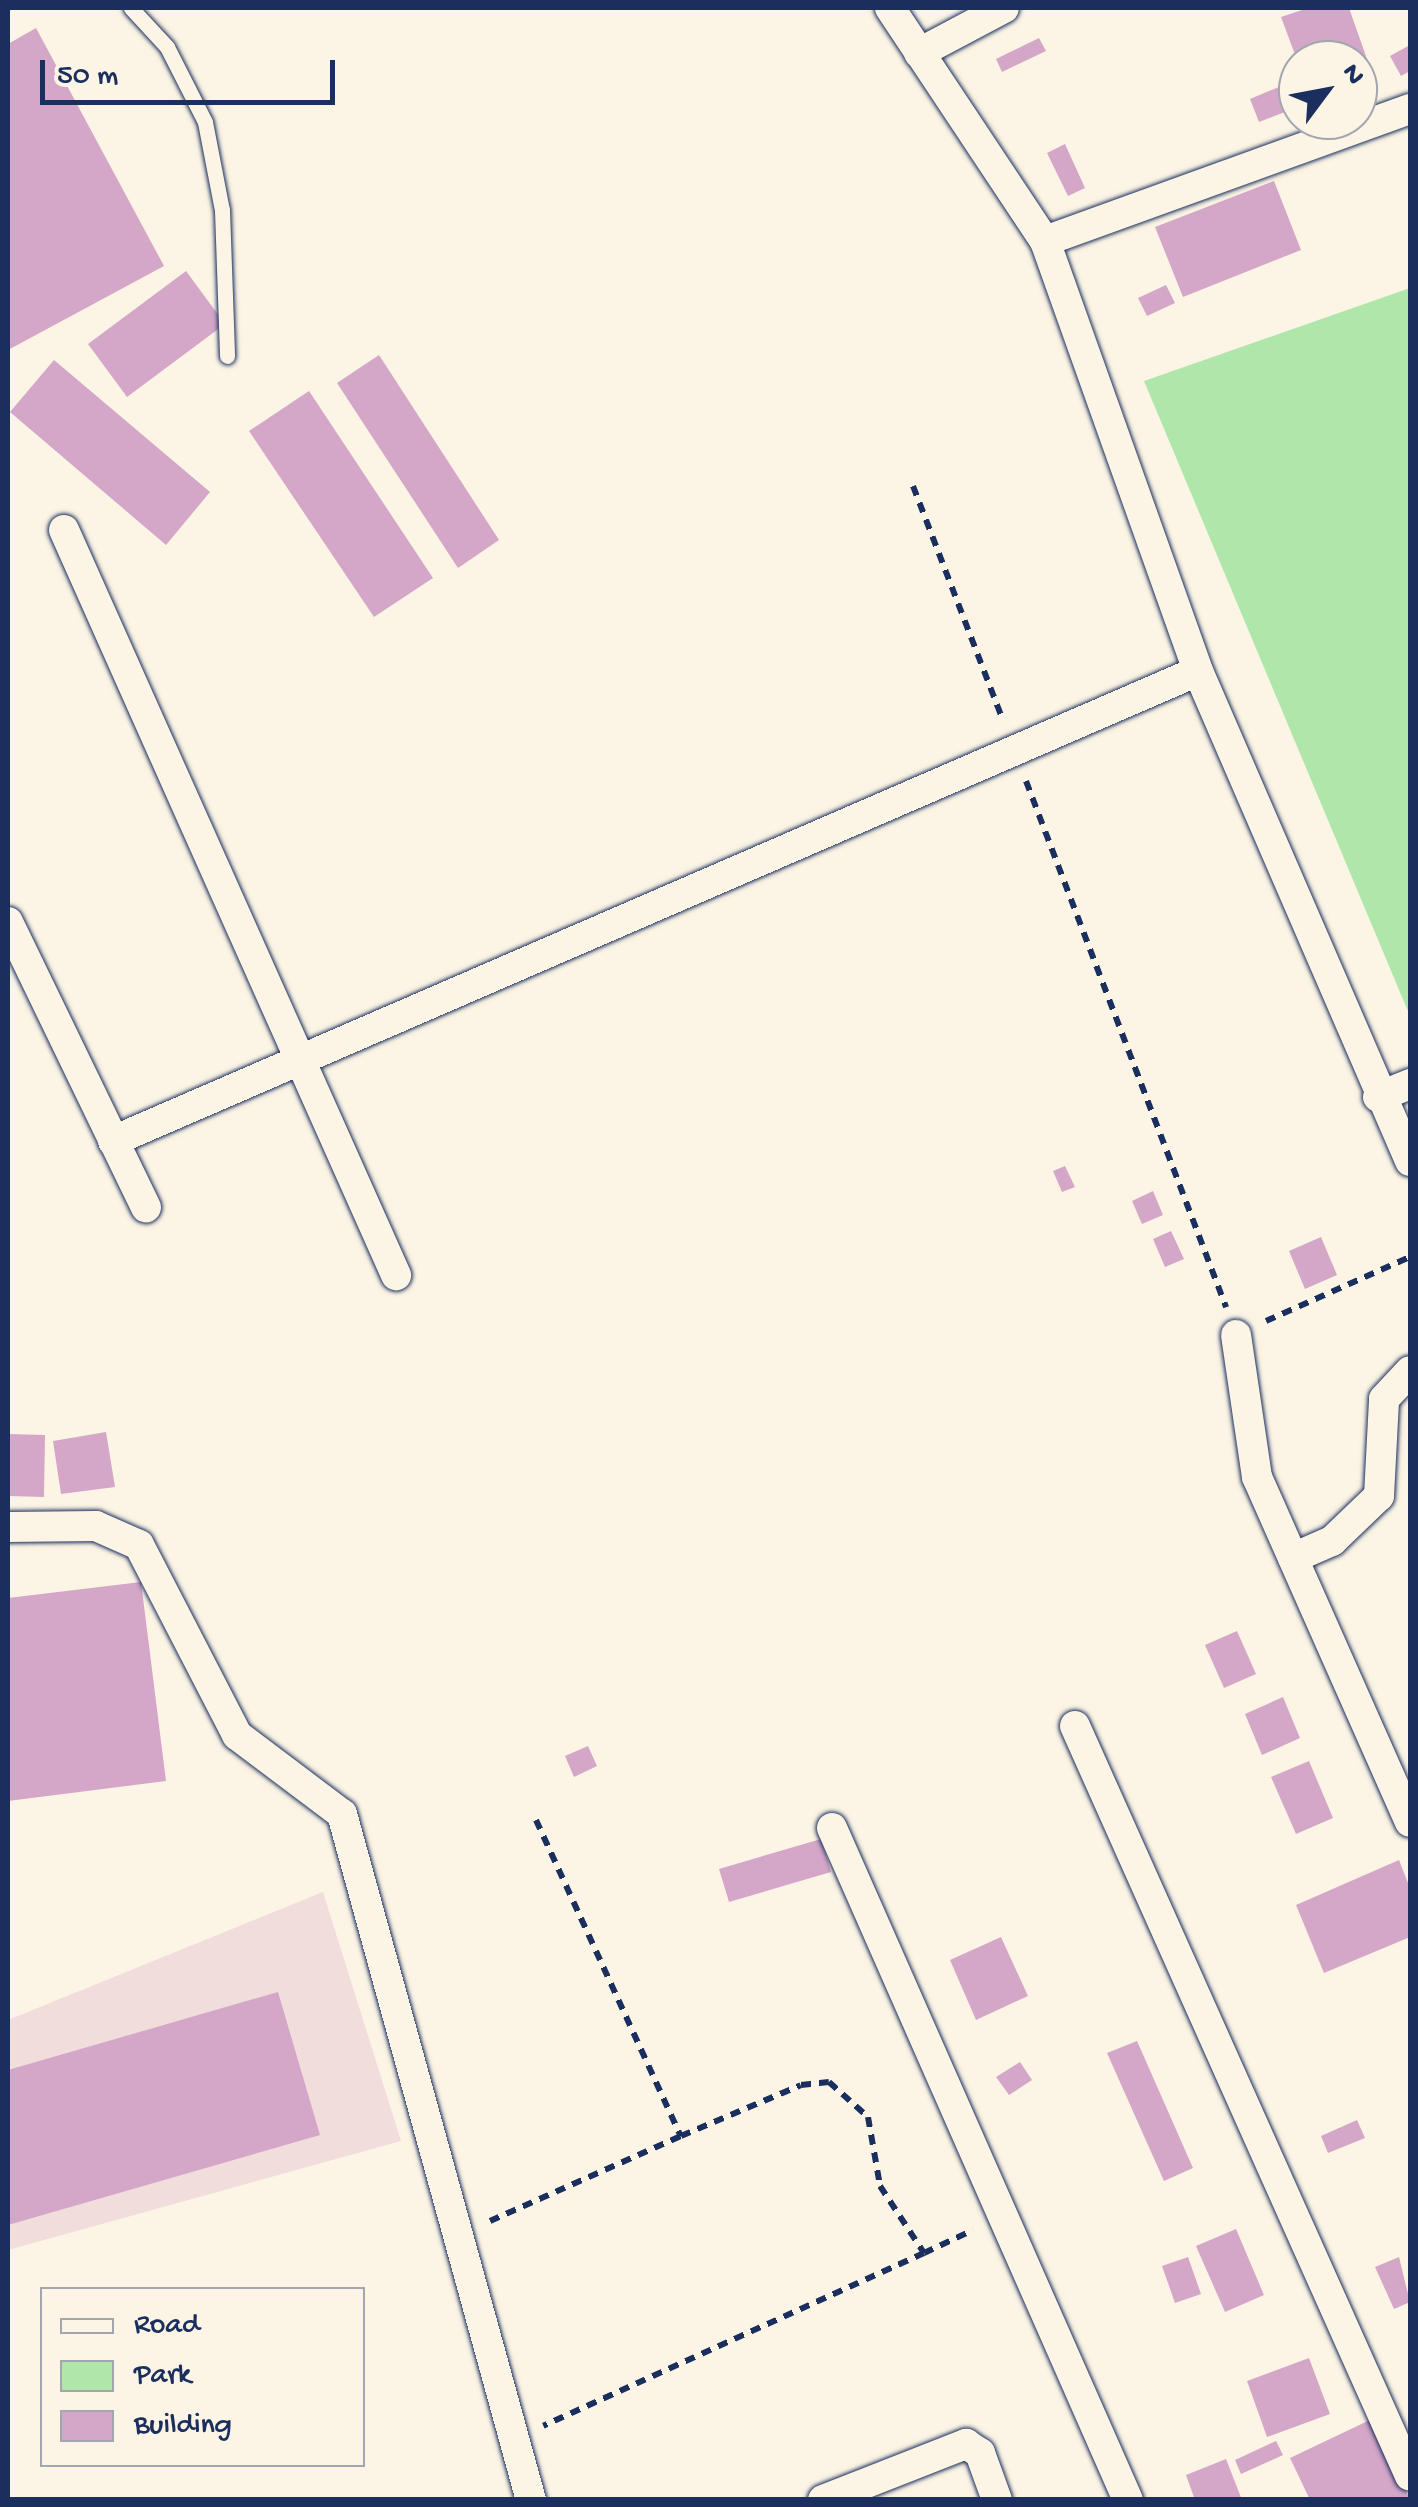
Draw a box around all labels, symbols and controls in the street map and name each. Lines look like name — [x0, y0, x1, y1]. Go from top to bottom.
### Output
scale bar — [45, 40, 340, 102]
north arrow — [1278, 40, 1378, 140]
text: N — [1333, 58, 1371, 91]
text: 50 m — [57, 60, 118, 95]
legend — [40, 2287, 365, 2467]
text: Road — [134, 2309, 200, 2344]
text: Park — [134, 2359, 191, 2394]
text: Building — [134, 2409, 232, 2444]

